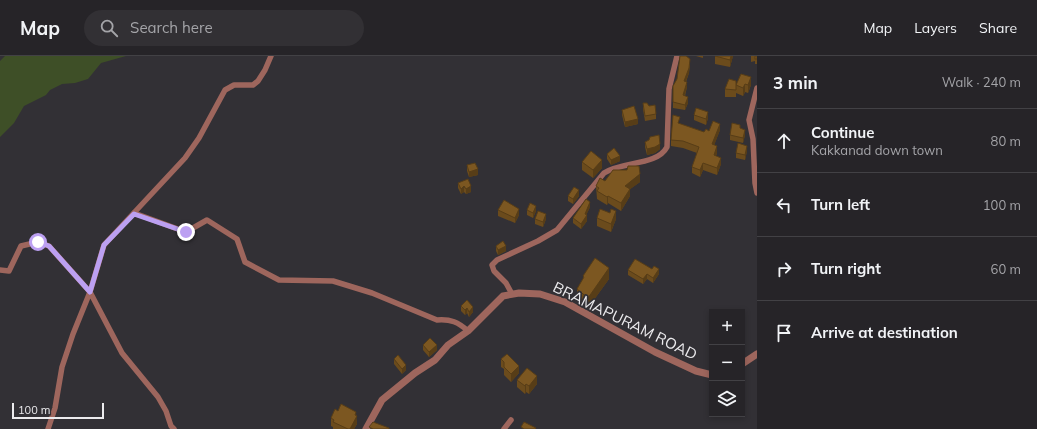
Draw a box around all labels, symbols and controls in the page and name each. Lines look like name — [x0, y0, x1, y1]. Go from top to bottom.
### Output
search box — [84, 10, 364, 46]
text: Map — [20, 16, 60, 40]
icon: search — [98, 17, 120, 39]
text: Search here — [130, 18, 213, 37]
text: Map — [863, 19, 892, 37]
text: Layers — [914, 19, 957, 37]
text: Share — [979, 19, 1017, 37]
text: 3 min — [773, 72, 818, 93]
text: Walk · 240 m — [942, 74, 1021, 90]
text: Continue — [811, 123, 874, 142]
icon: ahead — [773, 130, 795, 152]
text: 80 m — [991, 133, 1021, 149]
text: Kakkanad down town — [811, 142, 943, 158]
icon: left — [773, 194, 795, 216]
text: Turn left — [811, 195, 870, 214]
text: 100 m — [983, 197, 1021, 213]
route end — [177, 223, 195, 241]
route start — [29, 233, 47, 251]
icon: right — [773, 258, 795, 280]
text: Turn right — [811, 259, 881, 278]
text: 60 m — [991, 261, 1021, 277]
street label: BRAMAPURAM ROAD — [550, 277, 700, 364]
map controls — [709, 309, 745, 417]
button: + — [709, 309, 745, 345]
icon: arrive — [773, 322, 795, 344]
text: Arrive at destination — [811, 323, 958, 342]
button: − — [709, 345, 745, 381]
button: layers — [709, 381, 745, 417]
scale bar — [12, 401, 104, 420]
text: 100 m — [18, 403, 50, 417]

